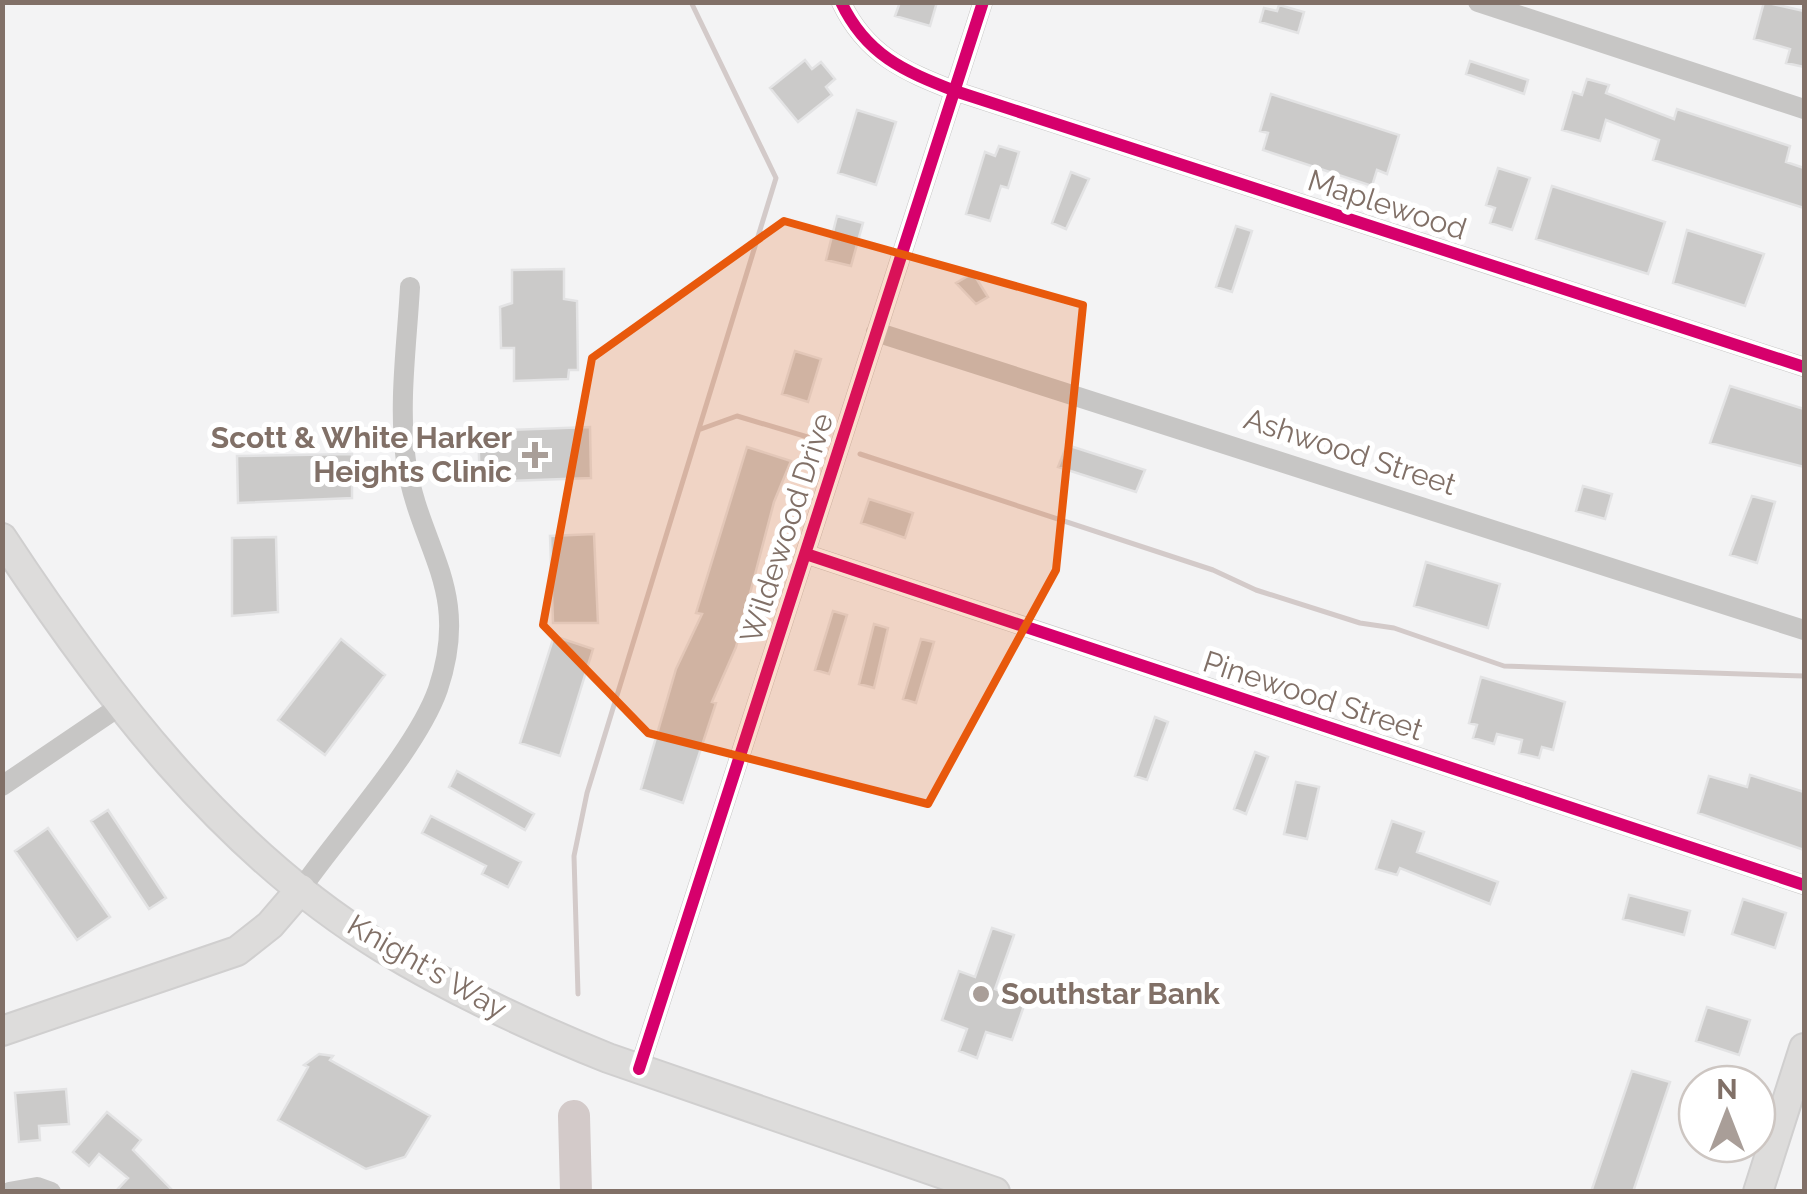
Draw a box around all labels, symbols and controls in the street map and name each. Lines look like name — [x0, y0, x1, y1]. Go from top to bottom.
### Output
street label: Maplewood — [1303, 162, 1471, 247]
street label: Ashwood Street — [1240, 401, 1461, 502]
street label: Wildewood Drive — [733, 409, 840, 647]
place label: Scott & White Harker Heights Clinic — [211, 420, 512, 489]
marker: Scott & White Harker Heights Clinic — [522, 442, 548, 468]
street label: Pinewood Street — [1199, 644, 1427, 748]
street label: Knight's Way — [341, 907, 513, 1026]
place label: Southstar Bank — [1001, 976, 1220, 1011]
marker: Southstar Bank — [970, 983, 992, 1005]
north arrow — [1677, 1064, 1777, 1164]
text: N — [1716, 1073, 1738, 1106]

